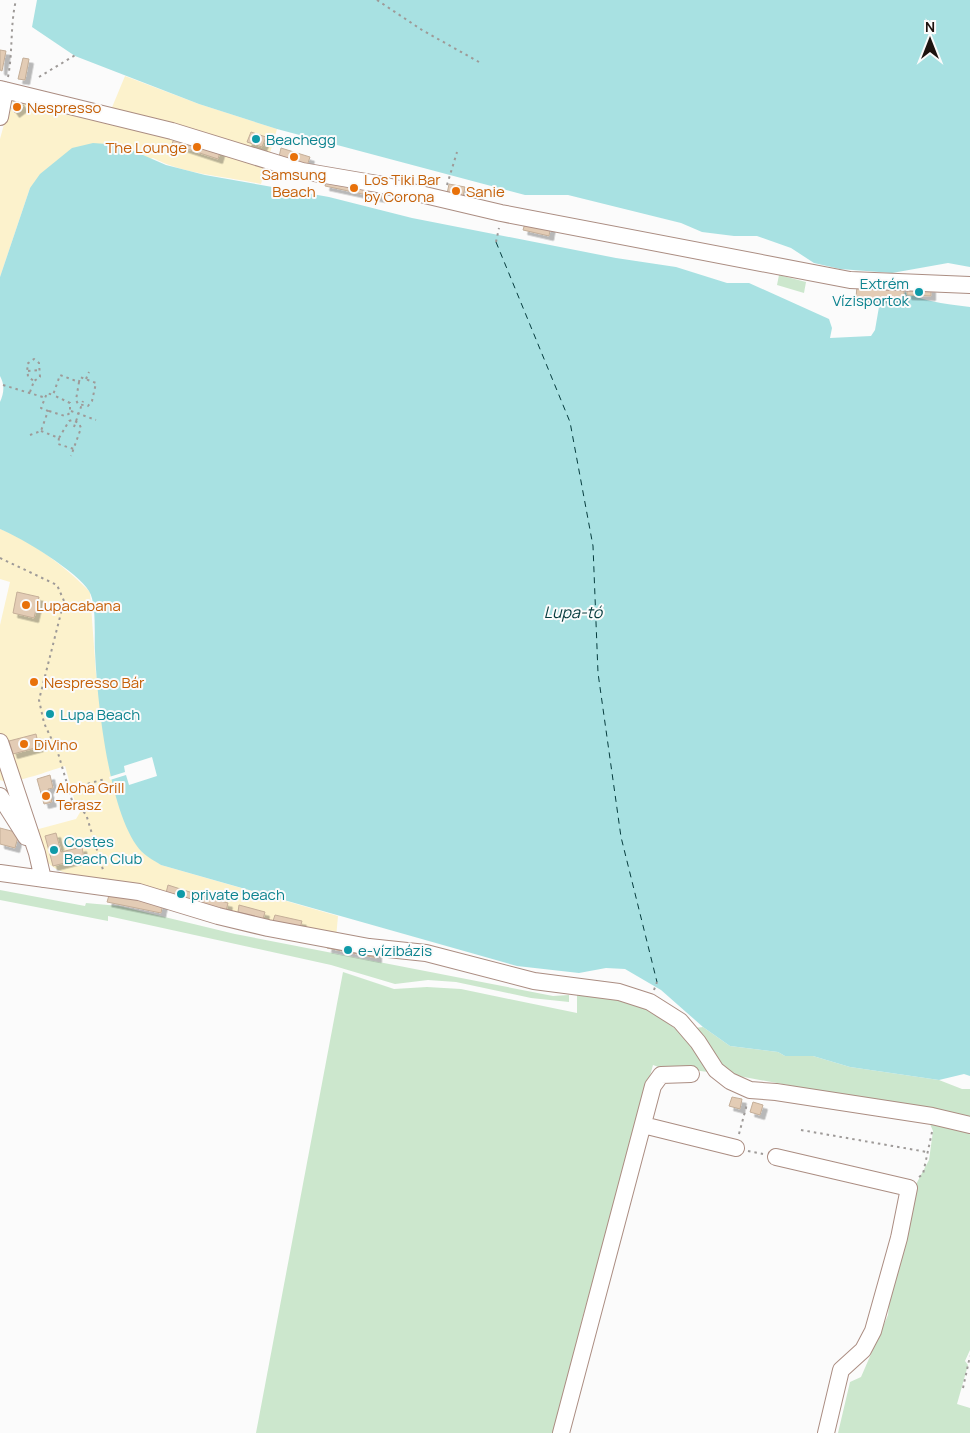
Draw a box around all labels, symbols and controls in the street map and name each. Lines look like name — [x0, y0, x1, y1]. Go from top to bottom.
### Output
north arrow — [905, 15, 955, 65]
text: N — [925, 17, 935, 36]
place label: Nespresso — [27, 97, 102, 118]
marker: Nespresso — [11, 101, 23, 113]
place label: Beachegg — [266, 129, 336, 150]
marker: Beachegg — [250, 133, 262, 145]
place label: The Lounge — [105, 137, 187, 158]
marker: The Lounge — [191, 141, 203, 153]
marker: Samsung Beach — [288, 151, 300, 163]
place label: Samsung Beach — [262, 164, 326, 202]
place label: Los Tiki Bar by Corona — [364, 169, 441, 207]
place label: Sanie — [466, 181, 505, 202]
marker: Los Tiki Bar by Corona — [348, 182, 360, 194]
marker: Sanie — [450, 185, 462, 197]
place label: Extrém Vízisportok — [832, 273, 910, 311]
marker: Extrém Vízisportok — [913, 286, 925, 298]
place label: Lupacabana — [36, 595, 121, 616]
marker: Lupacabana — [20, 599, 32, 611]
water label: Lupa-tó — [544, 601, 604, 623]
place label: Nespresso Bár — [44, 672, 145, 693]
marker: Nespresso Bár — [28, 676, 40, 688]
place label: Lupa Beach — [60, 704, 140, 725]
marker: Lupa Beach — [44, 708, 56, 720]
place label: DiVino — [34, 734, 78, 755]
marker: DiVino — [18, 738, 30, 750]
place label: Aloha Grill Terasz — [56, 777, 125, 815]
marker: Aloha Grill Terasz — [40, 790, 52, 802]
place label: Costes Beach Club — [64, 831, 143, 869]
marker: Costes Beach Club — [48, 844, 60, 856]
place label: private beach — [191, 884, 285, 905]
marker: private beach — [175, 888, 187, 900]
place label: e-vízibázis — [358, 940, 432, 961]
marker: e-vízibázis — [342, 944, 354, 956]

